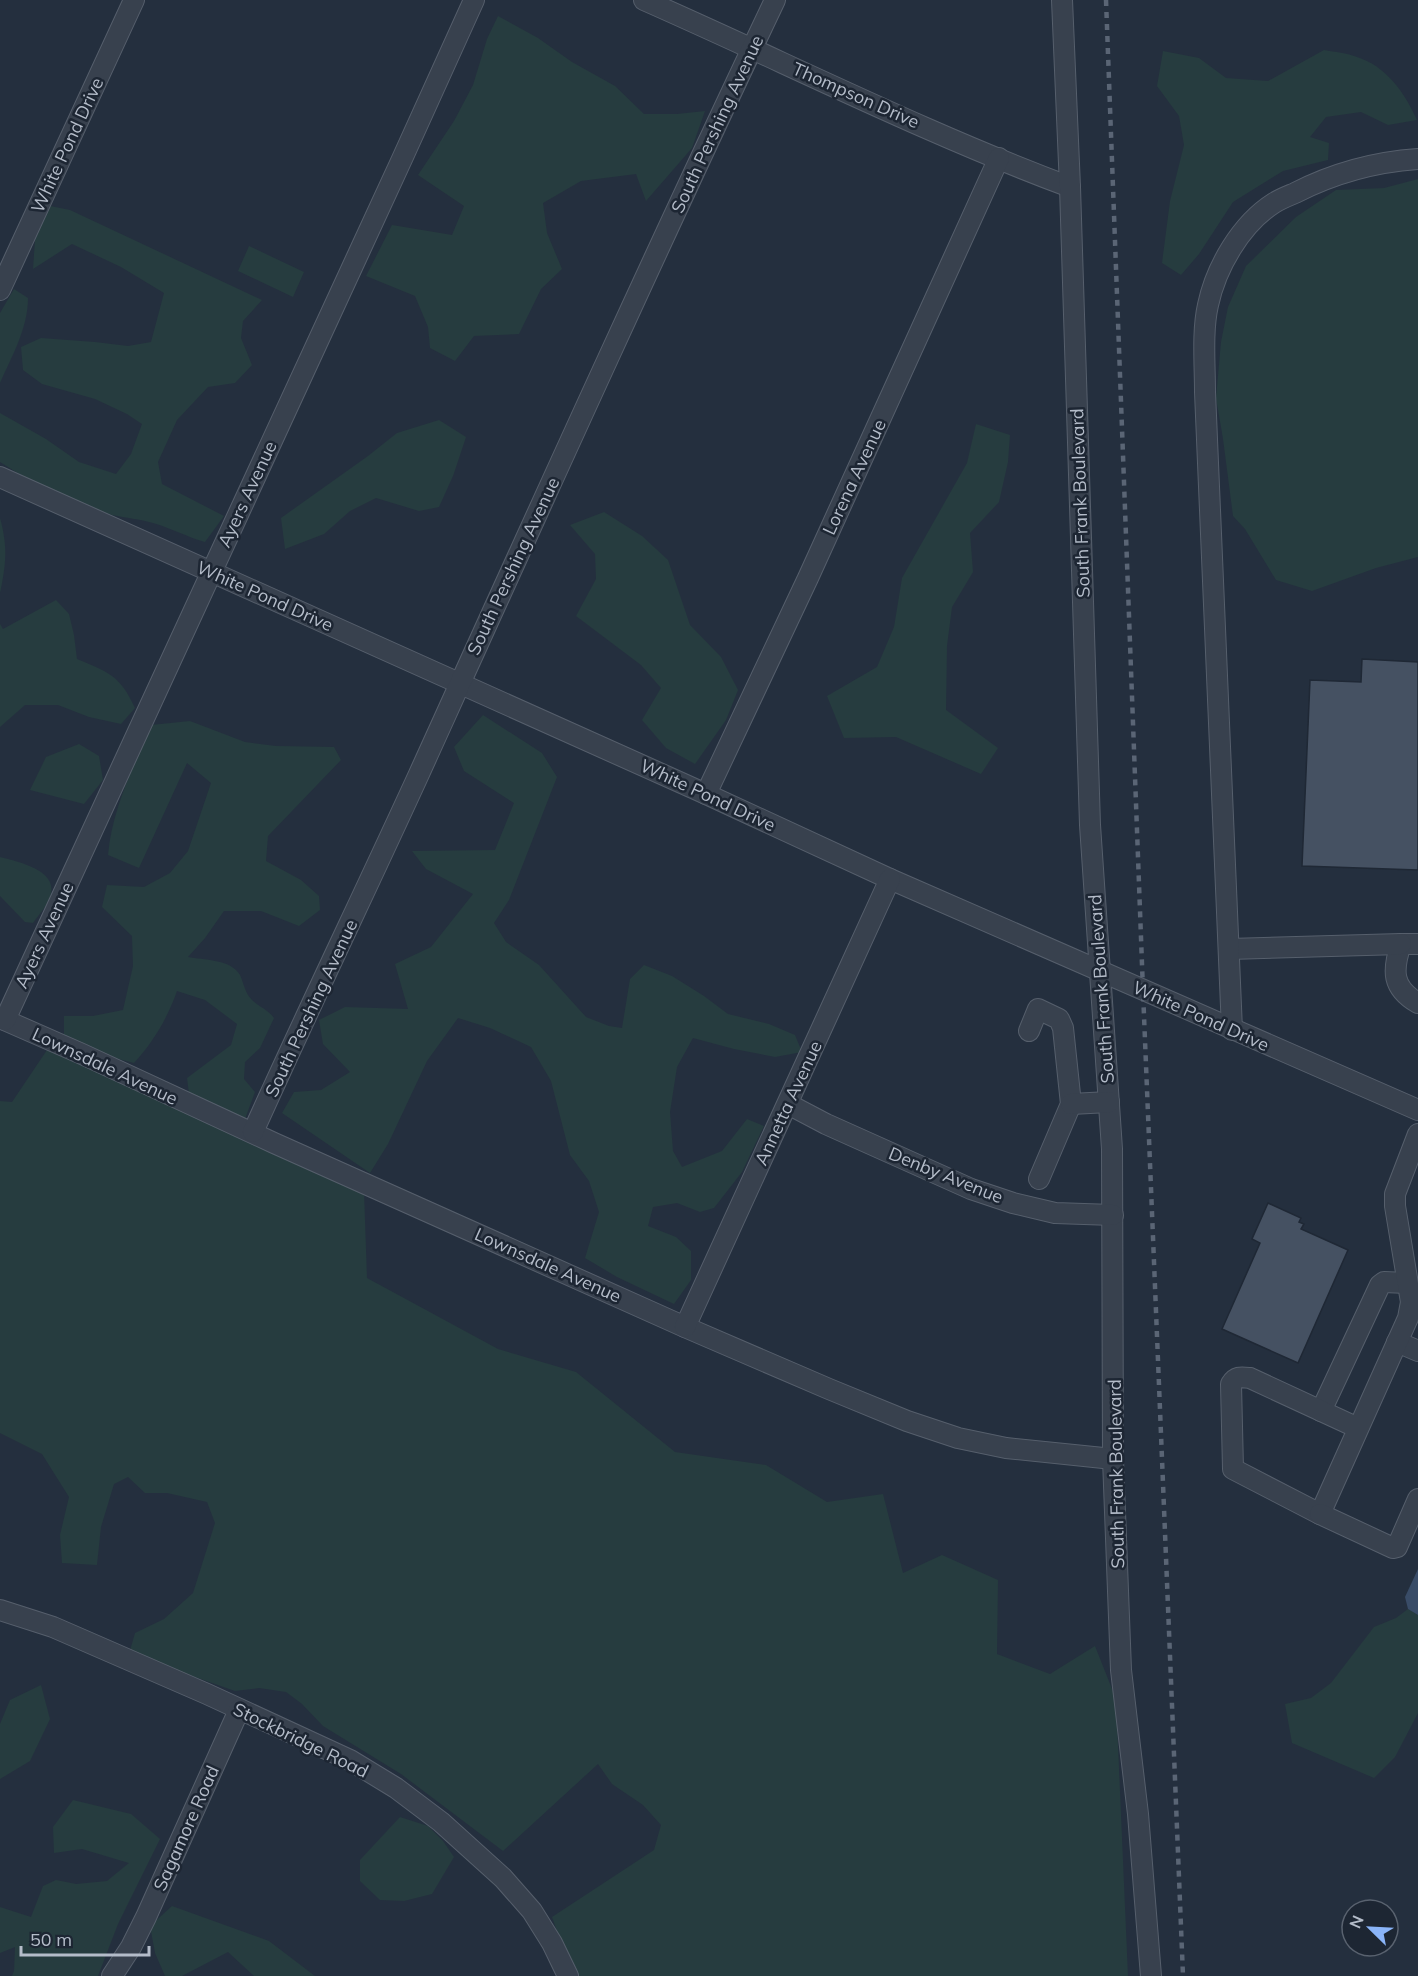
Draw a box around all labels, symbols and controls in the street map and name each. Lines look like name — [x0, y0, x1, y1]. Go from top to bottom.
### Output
street label: South Pershing Avenue — [666, 31, 768, 217]
street label: Thompson Drive — [789, 57, 923, 133]
street label: White Pond Drive — [26, 74, 108, 216]
street label: South Frank Boulevard — [1065, 408, 1095, 598]
street label: Lorena Avenue — [817, 416, 891, 538]
street label: Ayers Avenue — [212, 437, 282, 551]
street label: South Pershing Avenue — [462, 473, 564, 659]
street label: White Pond Drive — [193, 556, 337, 636]
street label: White Pond Drive — [637, 754, 779, 836]
street label: Ayers Avenue — [9, 878, 79, 992]
street label: South Frank Boulevard — [1083, 894, 1119, 1084]
street label: South Pershing Avenue — [260, 915, 362, 1101]
street label: White Pond Drive — [1129, 976, 1273, 1056]
street label: Lownsdale Avenue — [29, 1022, 181, 1110]
street label: Annetta Avenue — [749, 1037, 827, 1169]
street label: Denby Avenue — [885, 1142, 1007, 1208]
street label: Lownsdale Avenue — [471, 1222, 625, 1308]
street label: South Frank Boulevard — [1103, 1379, 1129, 1569]
street label: Stockbridge Road — [230, 1697, 372, 1783]
street label: Sagamore Road — [148, 1762, 224, 1894]
north arrow — [1340, 1898, 1400, 1958]
text: N — [1345, 1912, 1368, 1931]
scale bar — [21, 1919, 148, 1957]
text: 50 m — [30, 1928, 72, 1951]

